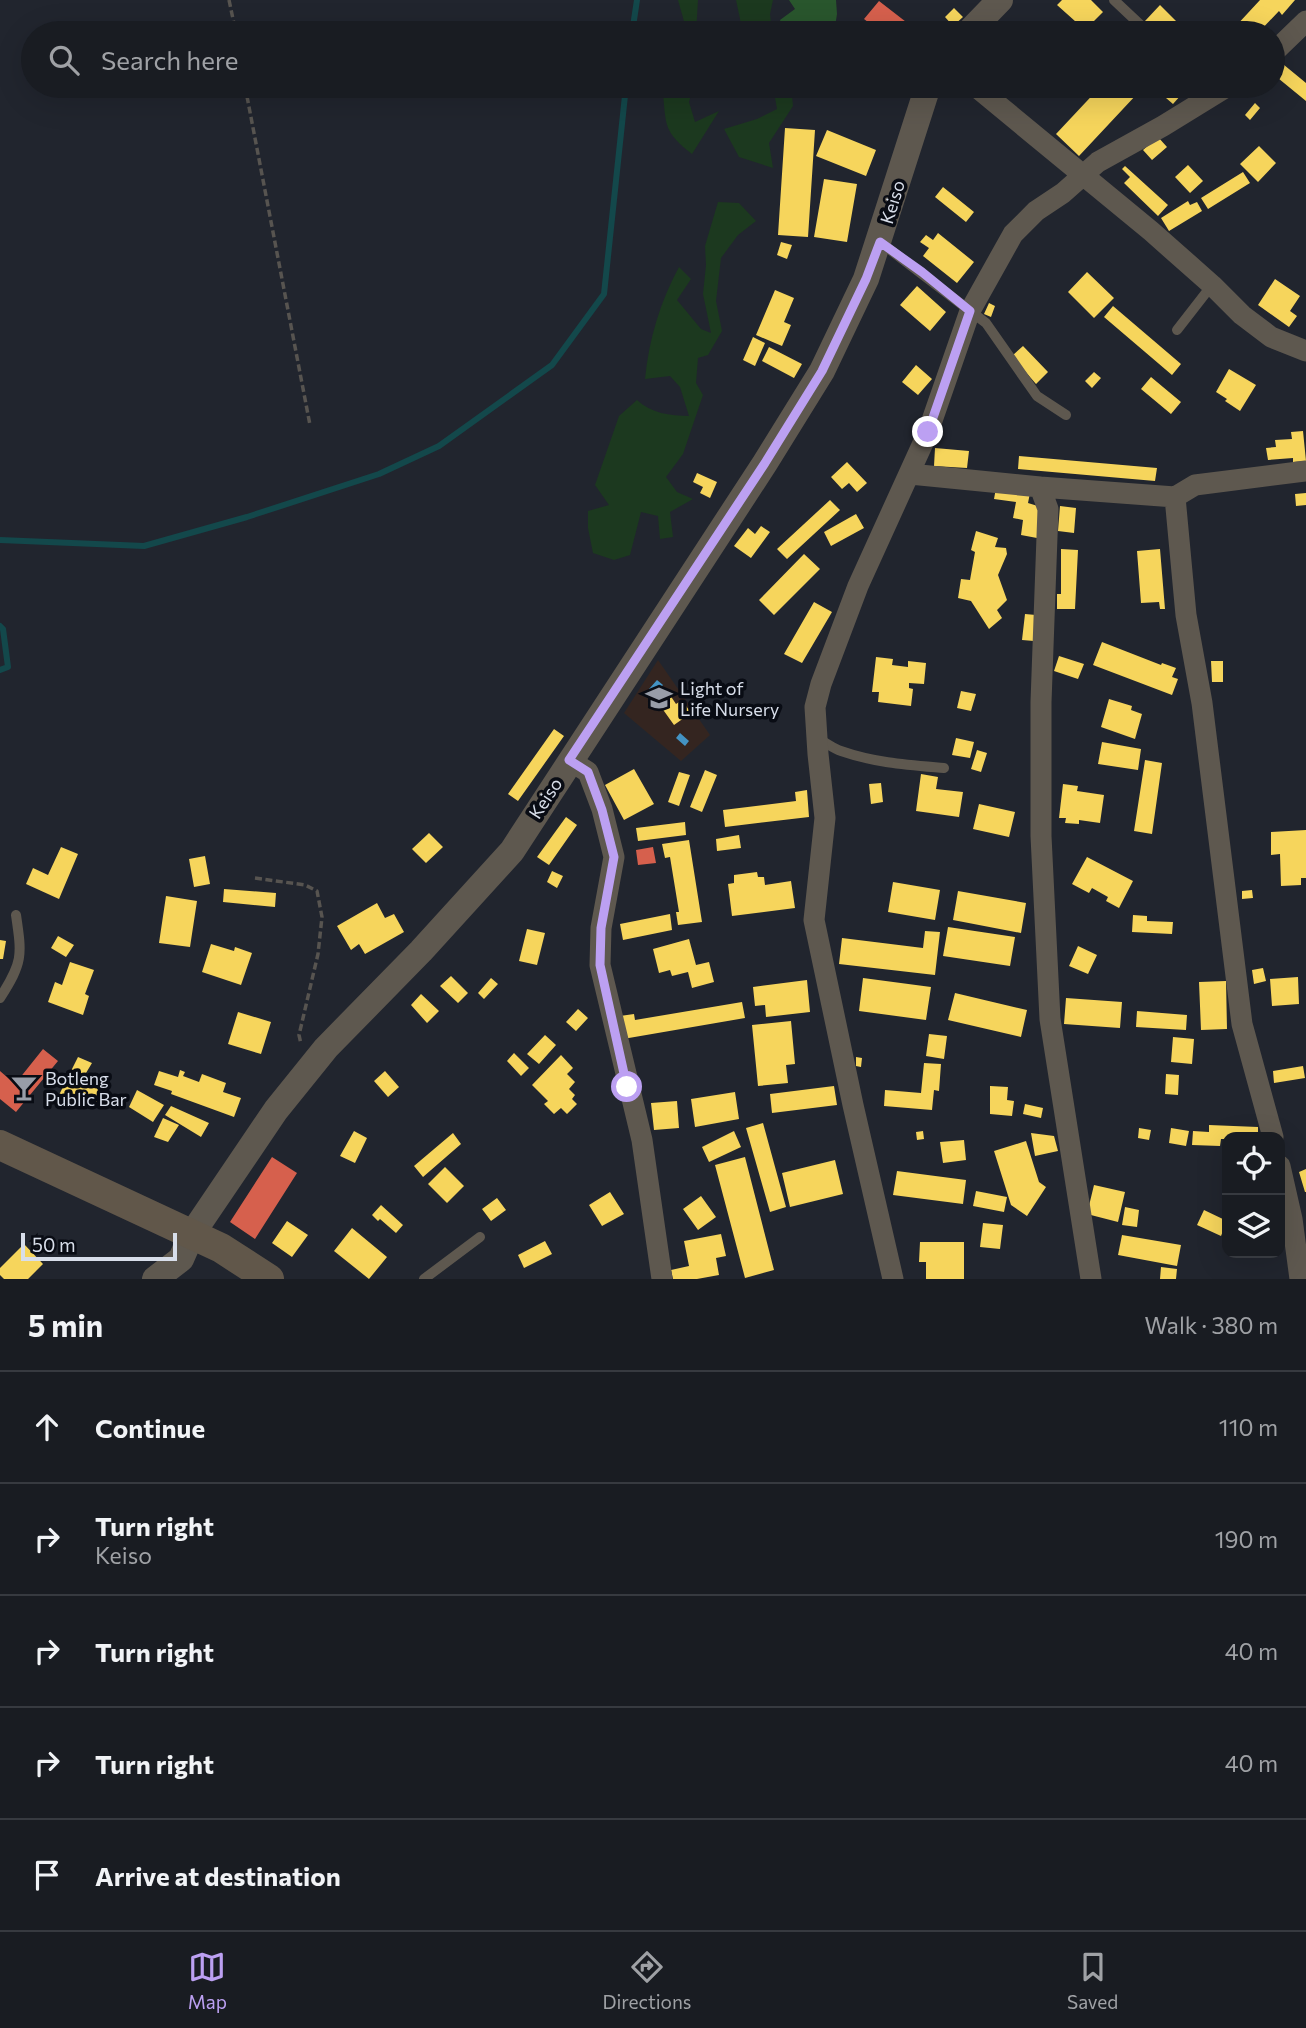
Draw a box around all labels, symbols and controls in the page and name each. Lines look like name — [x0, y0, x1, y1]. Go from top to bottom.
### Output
search box — [21, 21, 1285, 98]
icon: search — [45, 41, 83, 79]
text: Search here — [101, 44, 239, 75]
street label: Keiso — [875, 177, 909, 227]
route end — [912, 416, 943, 447]
place label: Light of Life Nursery — [680, 677, 779, 720]
school or university icon: Light of Life Nursery — [644, 683, 674, 713]
street label: Keiso — [524, 773, 566, 823]
place label: Botleng Public Bar — [45, 1067, 127, 1110]
route start — [611, 1071, 642, 1102]
bar icon: Botleng Public Bar — [9, 1073, 39, 1103]
map controls — [1222, 1132, 1285, 1258]
button: locate — [1222, 1132, 1285, 1195]
button: layers — [1222, 1195, 1285, 1258]
scale bar — [21, 1230, 177, 1262]
text: 50 m — [32, 1233, 76, 1256]
text: 5 min — [28, 1306, 103, 1343]
text: Walk · 380 m — [1145, 1311, 1278, 1339]
icon: ahead — [28, 1408, 66, 1446]
text: Continue — [95, 1412, 205, 1443]
text: 110 m — [1219, 1413, 1278, 1441]
text: Turn right — [95, 1510, 214, 1541]
icon: right — [28, 1520, 66, 1558]
text: 190 m — [1215, 1525, 1278, 1553]
text: Keiso — [95, 1541, 152, 1569]
icon: right — [28, 1632, 66, 1670]
text: Turn right — [95, 1636, 214, 1667]
text: 40 m — [1225, 1637, 1278, 1665]
icon: right — [28, 1744, 66, 1782]
text: Turn right — [95, 1748, 214, 1779]
text: 40 m — [1225, 1749, 1278, 1777]
icon: arrive — [28, 1856, 66, 1894]
text: Arrive at destination — [95, 1860, 341, 1891]
tab: Map — [188, 1948, 227, 2013]
tab: Directions — [602, 1948, 692, 2013]
tab: Saved — [1067, 1948, 1118, 2013]

